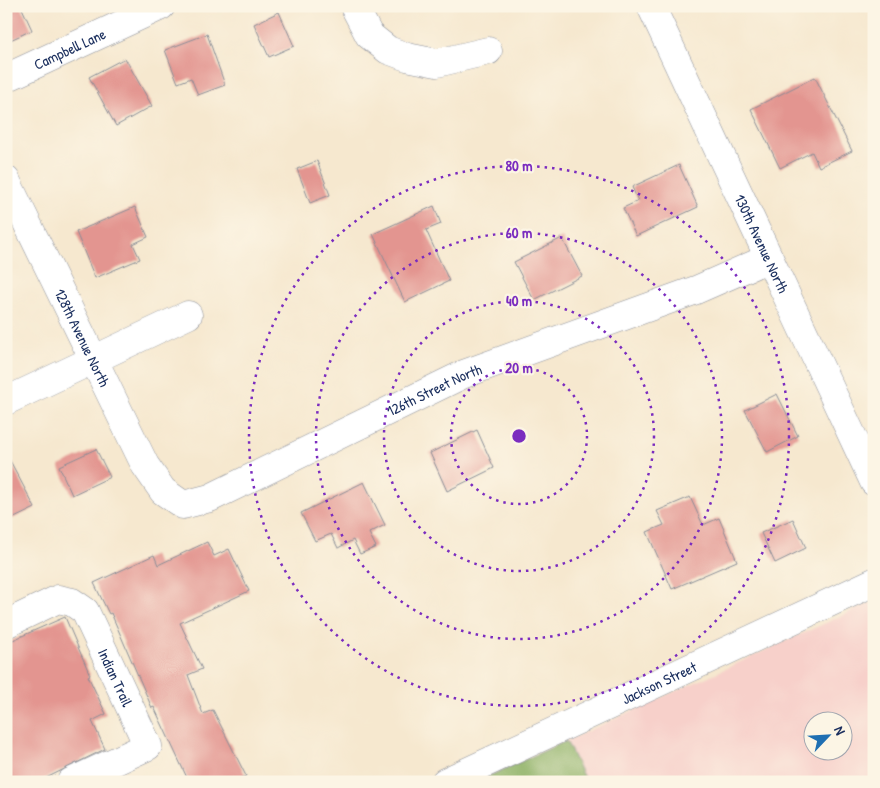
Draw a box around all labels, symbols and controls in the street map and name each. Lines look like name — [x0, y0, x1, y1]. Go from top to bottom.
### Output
street label: Campbell Lane — [30, 23, 109, 74]
text: 80 m — [506, 155, 532, 176]
street label: 130th Avenue North — [730, 190, 794, 296]
text: 60 m — [506, 222, 532, 243]
street label: 128th Avenue North — [50, 285, 116, 390]
text: 40 m — [506, 290, 532, 311]
text: 20 m — [505, 357, 533, 378]
street label: 126th Street North — [383, 358, 484, 421]
centre of rings — [510, 427, 528, 445]
street label: Indian Trail — [93, 645, 139, 710]
street label: Jackson Street — [618, 655, 701, 709]
north arrow — [802, 710, 852, 760]
text: N — [830, 723, 851, 738]

